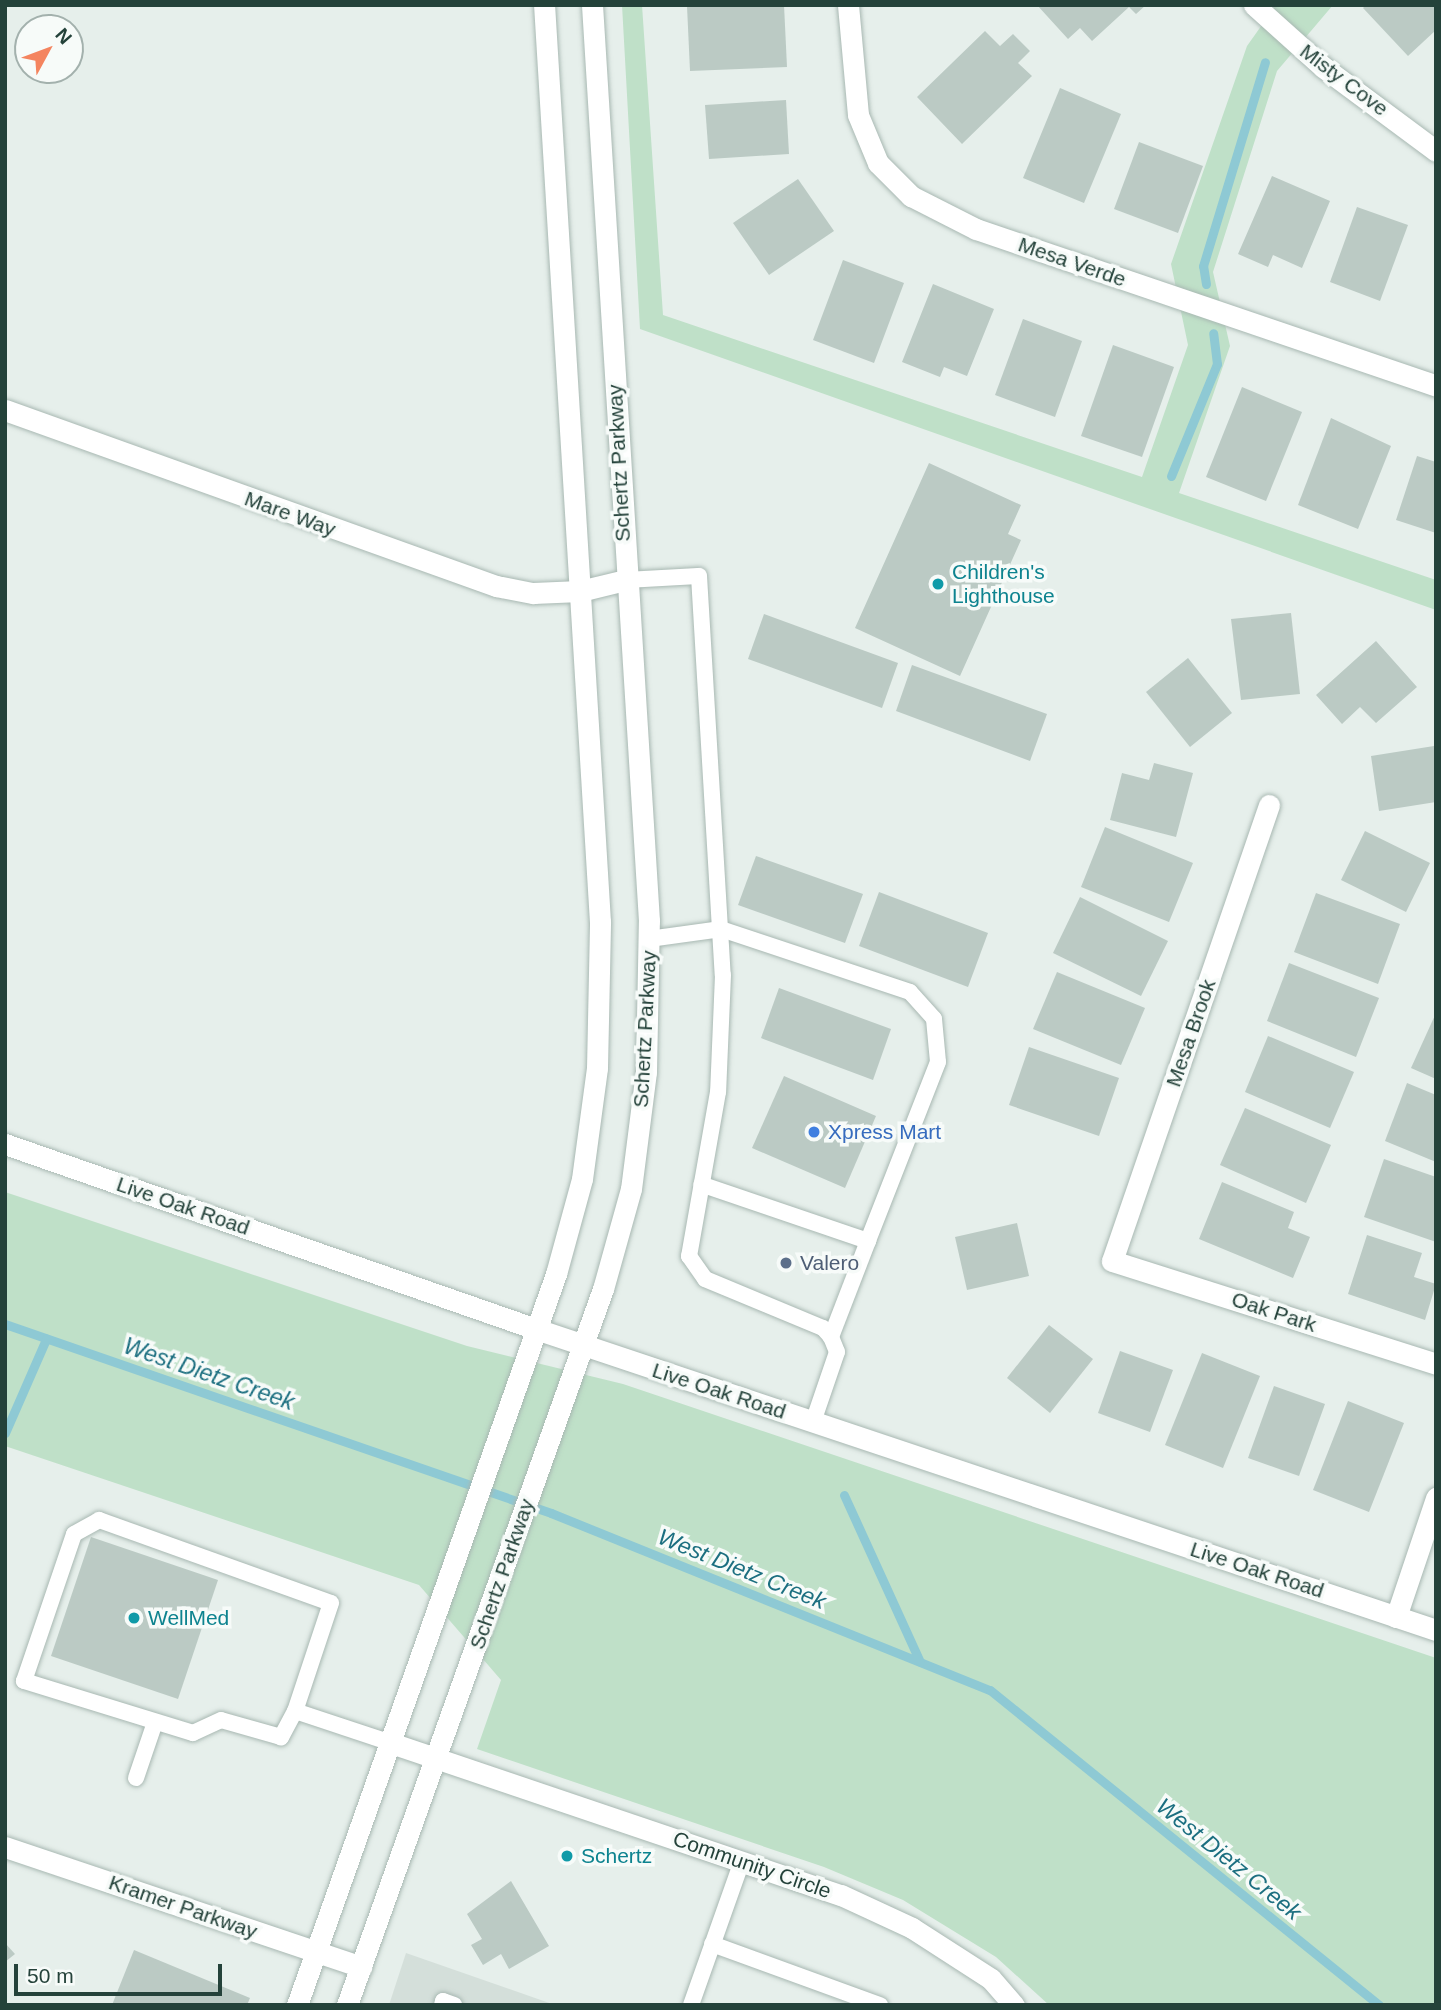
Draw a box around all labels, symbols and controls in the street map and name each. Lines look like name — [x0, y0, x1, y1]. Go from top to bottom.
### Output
north arrow — [14, 14, 84, 84]
text: N — [51, 24, 76, 48]
street label: Misty Cove — [1295, 39, 1393, 121]
street label: Mesa Verde — [1015, 232, 1129, 292]
street label: Schertz Parkway — [602, 384, 636, 542]
street label: Mare Way — [241, 486, 339, 542]
place label: Children's Lighthouse — [952, 559, 1055, 609]
marker: Children's Lighthouse — [930, 576, 946, 592]
street label: Schertz Parkway — [628, 950, 662, 1108]
street label: Mesa Brook — [1161, 976, 1221, 1090]
place label: Xpress Mart — [828, 1119, 941, 1145]
marker: Xpress Mart — [806, 1124, 822, 1140]
street label: Live Oak Road — [113, 1171, 253, 1241]
place label: Valero — [800, 1250, 859, 1276]
marker: Valero — [778, 1255, 794, 1271]
street label: Oak Park — [1228, 1286, 1320, 1338]
water label: West Dietz Creek — [120, 1332, 298, 1416]
street label: Live Oak Road — [649, 1358, 789, 1424]
street label: Schertz Parkway — [464, 1495, 540, 1653]
water label: West Dietz Creek — [654, 1523, 830, 1615]
street label: Live Oak Road — [1187, 1537, 1327, 1603]
place label: WellMed — [148, 1605, 229, 1631]
marker: WellMed — [126, 1610, 142, 1626]
water label: West Dietz Creek — [1151, 1792, 1307, 1926]
street label: Community Circle — [670, 1826, 834, 1904]
place label: Schertz — [581, 1843, 652, 1869]
marker: Schertz — [559, 1848, 575, 1864]
street label: Kramer Parkway — [106, 1870, 260, 1944]
scale bar — [18, 1951, 226, 1995]
text: 50 m — [27, 1964, 74, 1987]

